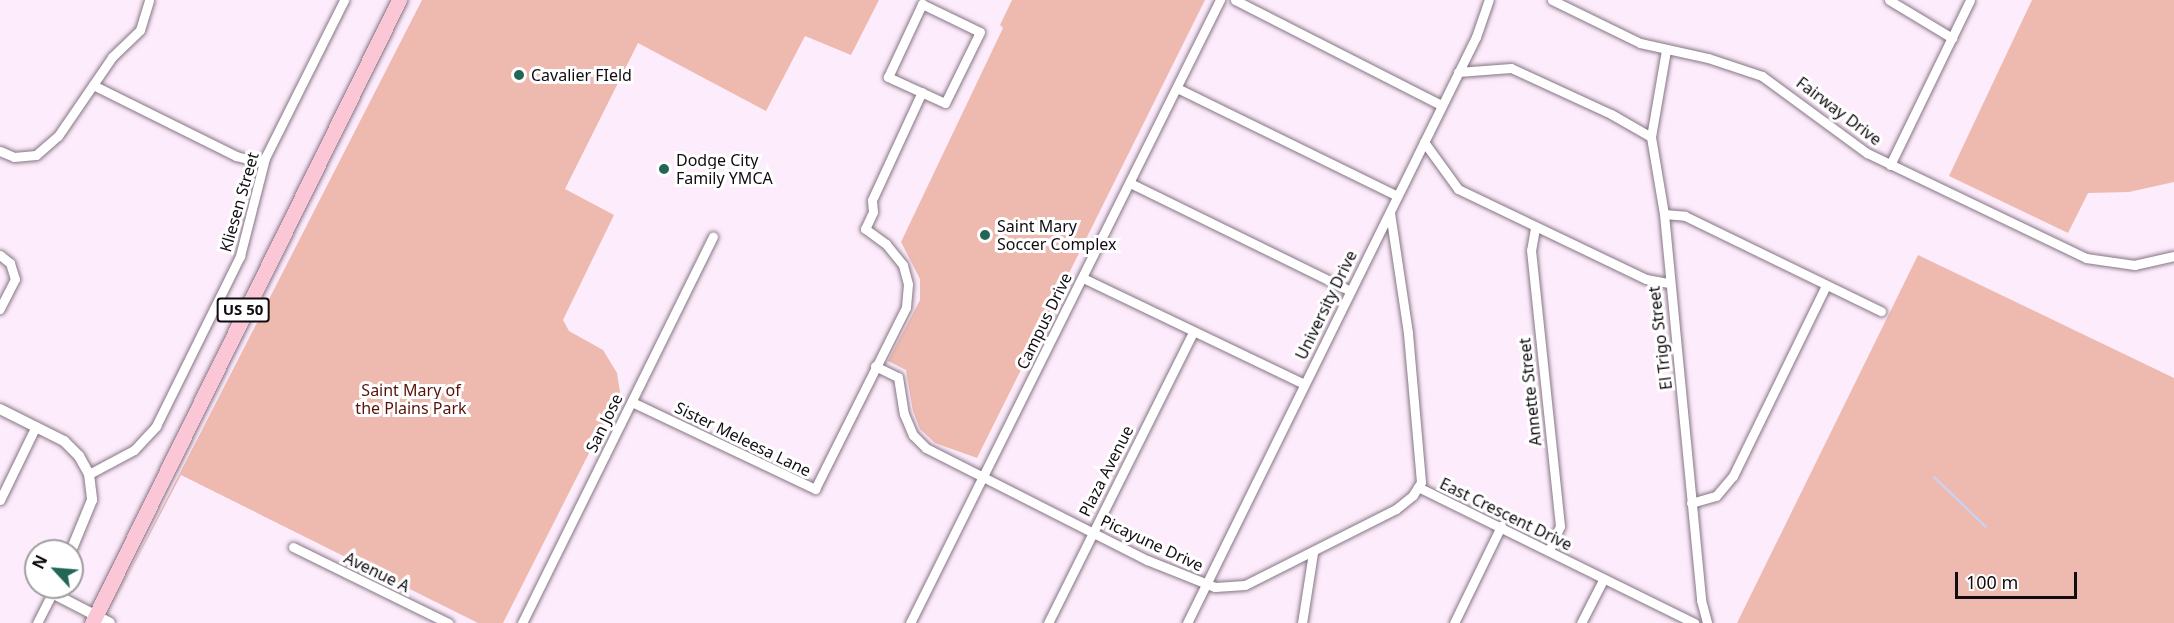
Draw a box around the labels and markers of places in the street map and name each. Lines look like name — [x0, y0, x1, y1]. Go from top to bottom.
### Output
place label: Cavalier FIeld — [531, 65, 632, 85]
marker: Cavalier FIeld — [512, 68, 526, 82]
place label: Dodge City Family YMCA — [676, 150, 773, 188]
marker: Dodge City Family YMCA — [657, 162, 671, 176]
place label: Saint Mary Soccer Complex — [997, 216, 1117, 254]
marker: Saint Mary Soccer Complex — [978, 228, 992, 242]

